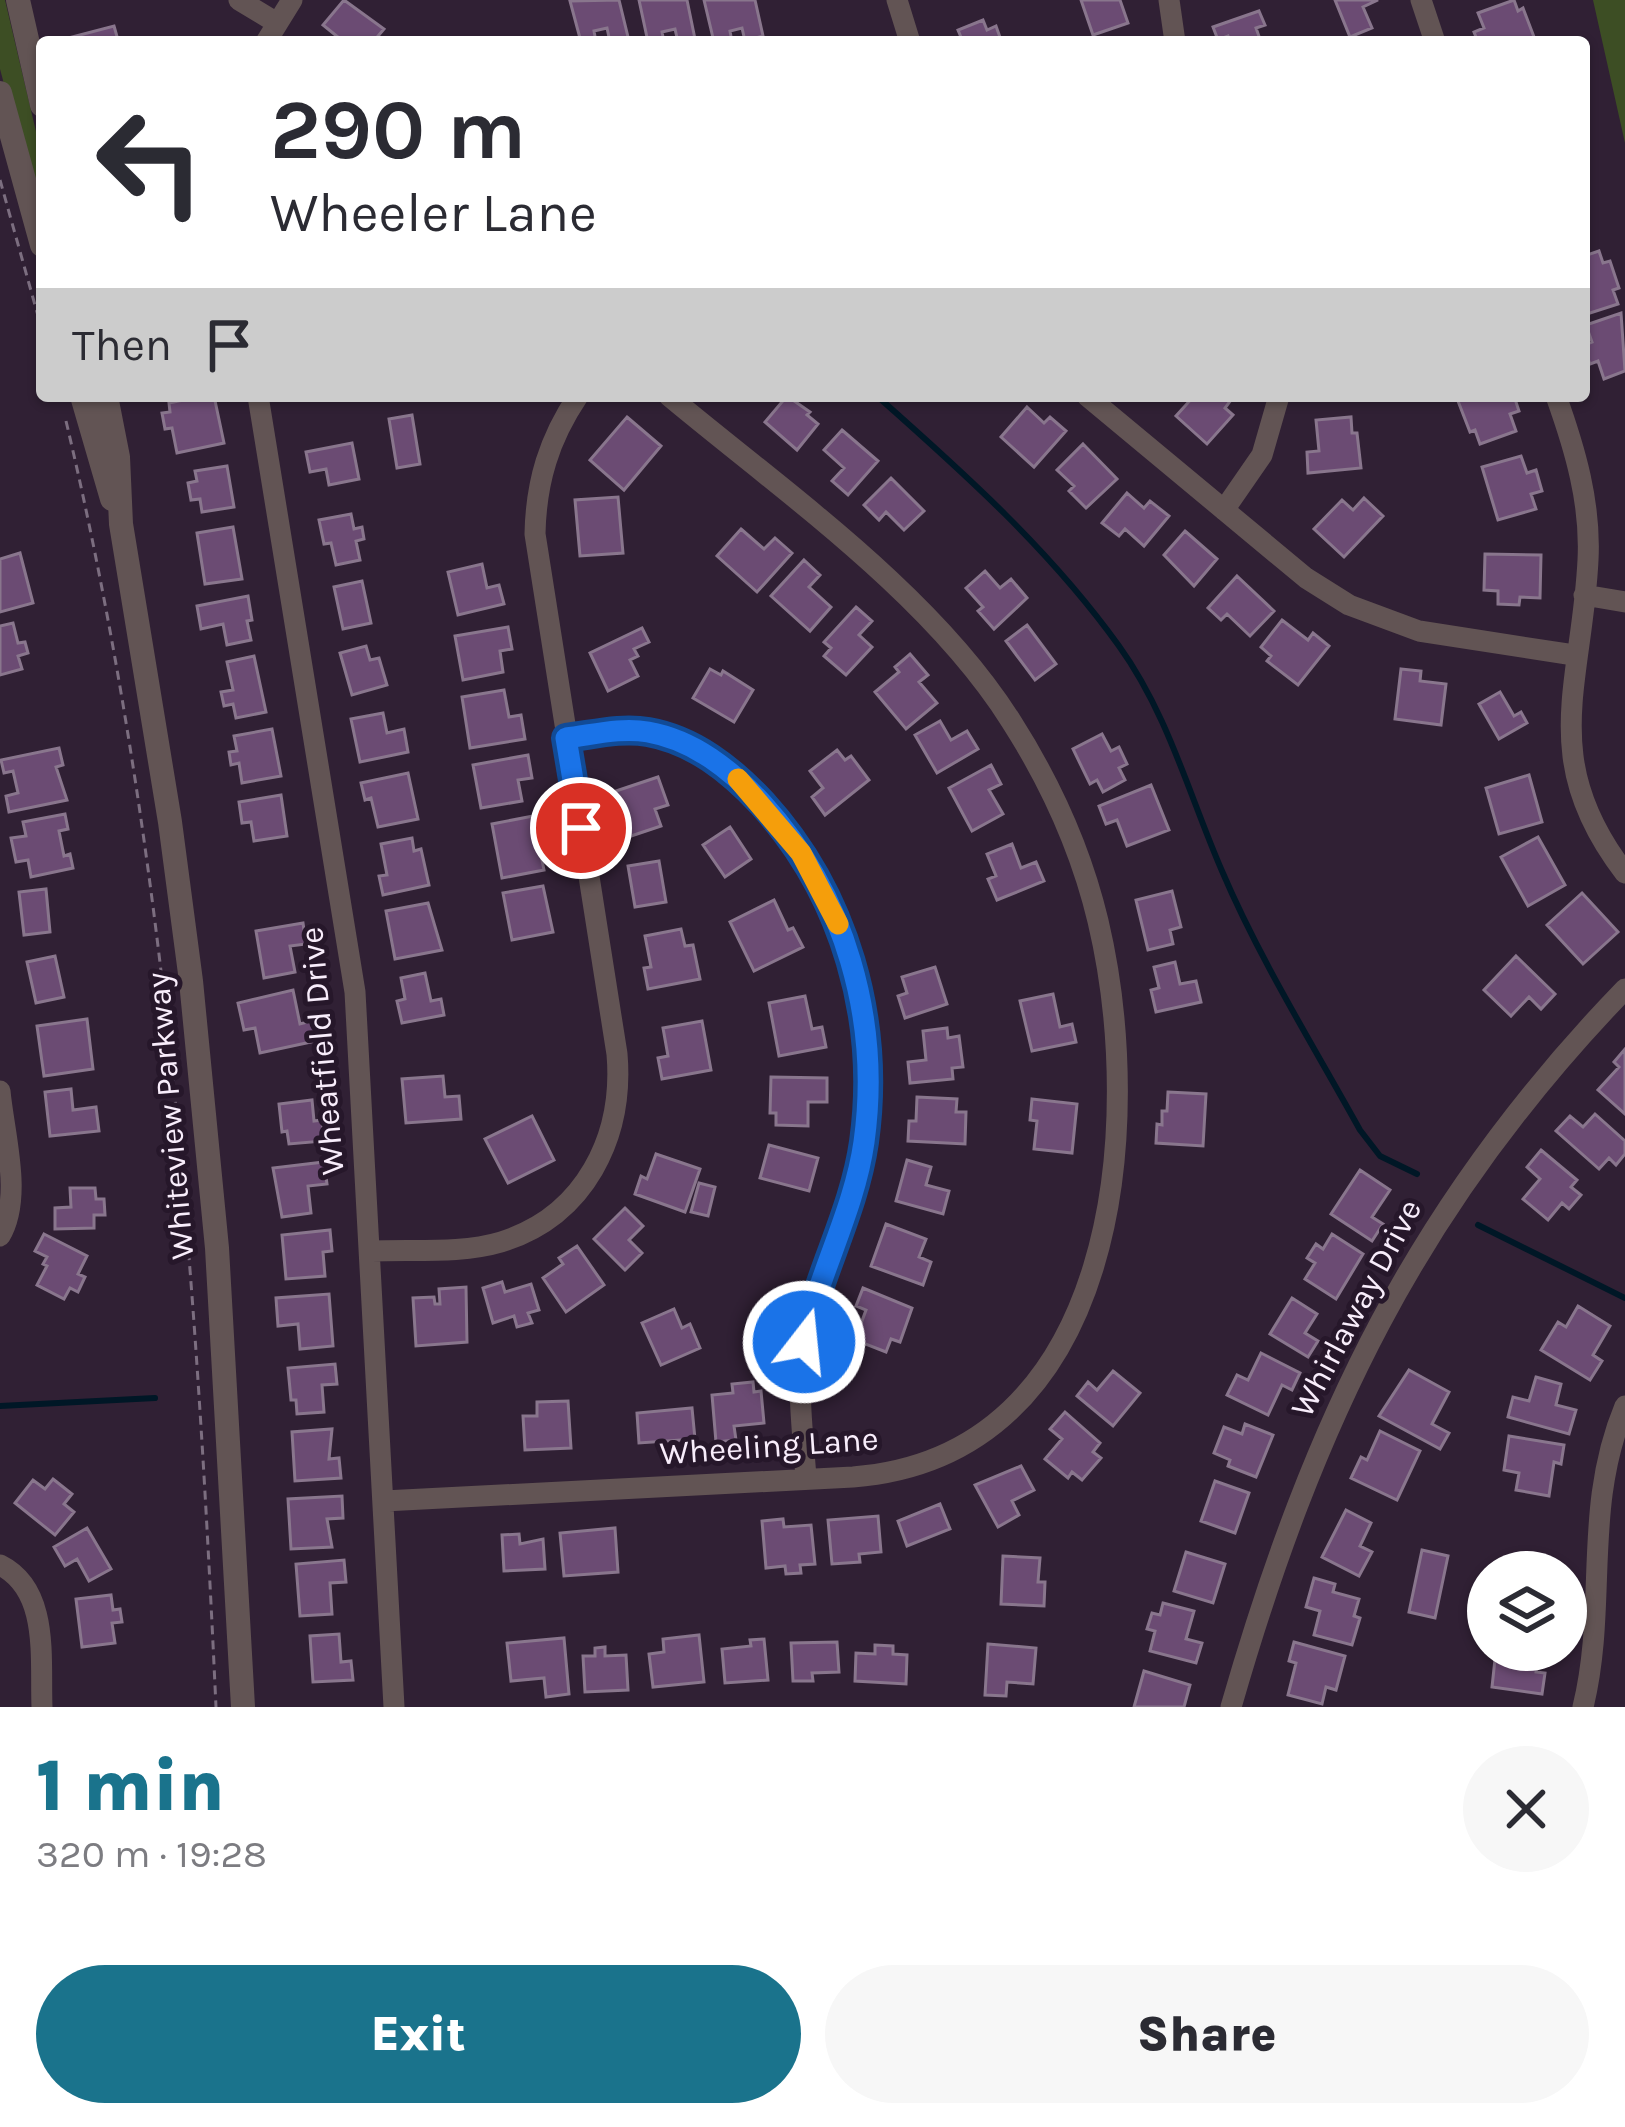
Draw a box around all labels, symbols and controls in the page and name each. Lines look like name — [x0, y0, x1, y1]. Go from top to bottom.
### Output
text: 290 m — [270, 81, 526, 179]
icon: left — [72, 84, 228, 240]
text: Wheeler Lane — [270, 181, 597, 245]
icon: arrive — [196, 312, 262, 378]
text: Then — [72, 319, 172, 371]
pin — [530, 777, 632, 879]
icon: arrive — [548, 795, 614, 861]
street label: Wheatfield Drive — [292, 925, 352, 1177]
street label: Whiteview Parkway — [139, 971, 201, 1261]
street label: Whirlaway Drive — [1283, 1193, 1429, 1423]
position arrow — [741, 1279, 867, 1405]
street label: Wheeling Lane — [658, 1419, 880, 1473]
map controls — [1467, 1551, 1587, 1671]
button: layers — [1467, 1551, 1587, 1671]
text: 1 min — [36, 1744, 225, 1828]
button: close — [1463, 1746, 1589, 1872]
text: 320 m · 19:28 — [36, 1831, 267, 1877]
button: Exit — [36, 1965, 801, 2103]
button: Share — [825, 1965, 1589, 2103]

